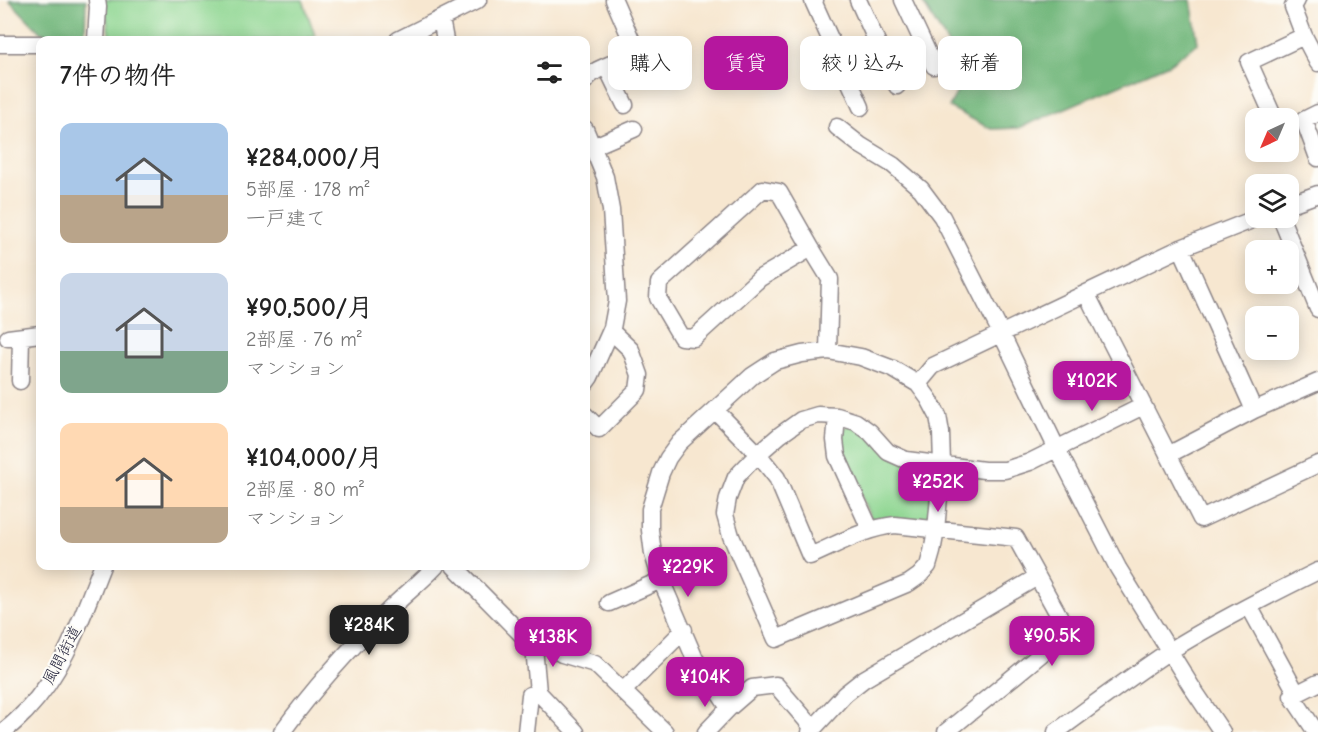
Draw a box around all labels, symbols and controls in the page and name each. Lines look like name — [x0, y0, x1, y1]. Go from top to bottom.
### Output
chip: 購入 — [608, 36, 692, 90]
chip: 賃貸 — [704, 36, 788, 90]
chip: 絞り込み — [800, 36, 926, 90]
chip: 新着 — [938, 36, 1022, 90]
icon: filters — [533, 56, 566, 89]
text: 7件の物件 — [60, 61, 176, 91]
north arrow — [1245, 108, 1299, 162]
map controls — [1245, 108, 1299, 360]
text: ¥284,000/月 — [246, 143, 384, 173]
icon: home — [108, 147, 180, 219]
button: layers — [1245, 174, 1299, 228]
text: 5部屋 · 178 m² — [246, 178, 370, 201]
text: 一戸建て — [246, 207, 326, 230]
button: + — [1245, 240, 1299, 294]
text: ¥90,500/月 — [246, 293, 373, 323]
icon: home — [108, 297, 180, 369]
button: − — [1245, 306, 1299, 360]
text: 2部屋 · 76 m² — [246, 328, 362, 351]
text: マンション — [246, 357, 345, 380]
pin: ¥102K — [1050, 361, 1134, 412]
text: ¥102K — [1067, 369, 1117, 392]
text: ¥104,000/月 — [246, 443, 383, 473]
icon: home — [108, 447, 180, 519]
pin: ¥252K — [896, 462, 980, 513]
text: ¥252K — [912, 470, 964, 493]
text: 2部屋 · 80 m² — [246, 478, 364, 501]
text: マンション — [246, 507, 345, 530]
pin: ¥229K — [646, 547, 730, 598]
text: ¥229K — [662, 555, 714, 578]
pin: ¥284K — [327, 605, 411, 656]
text: ¥284K — [344, 613, 394, 636]
pin: ¥90.5K — [1003, 616, 1101, 667]
pin: ¥138K — [511, 617, 595, 668]
street label: 風間街道 — [39, 623, 85, 687]
text: ¥90.5K — [1023, 624, 1081, 647]
text: ¥138K — [528, 625, 578, 648]
pin: ¥104K — [663, 657, 747, 708]
text: ¥104K — [680, 665, 730, 688]

